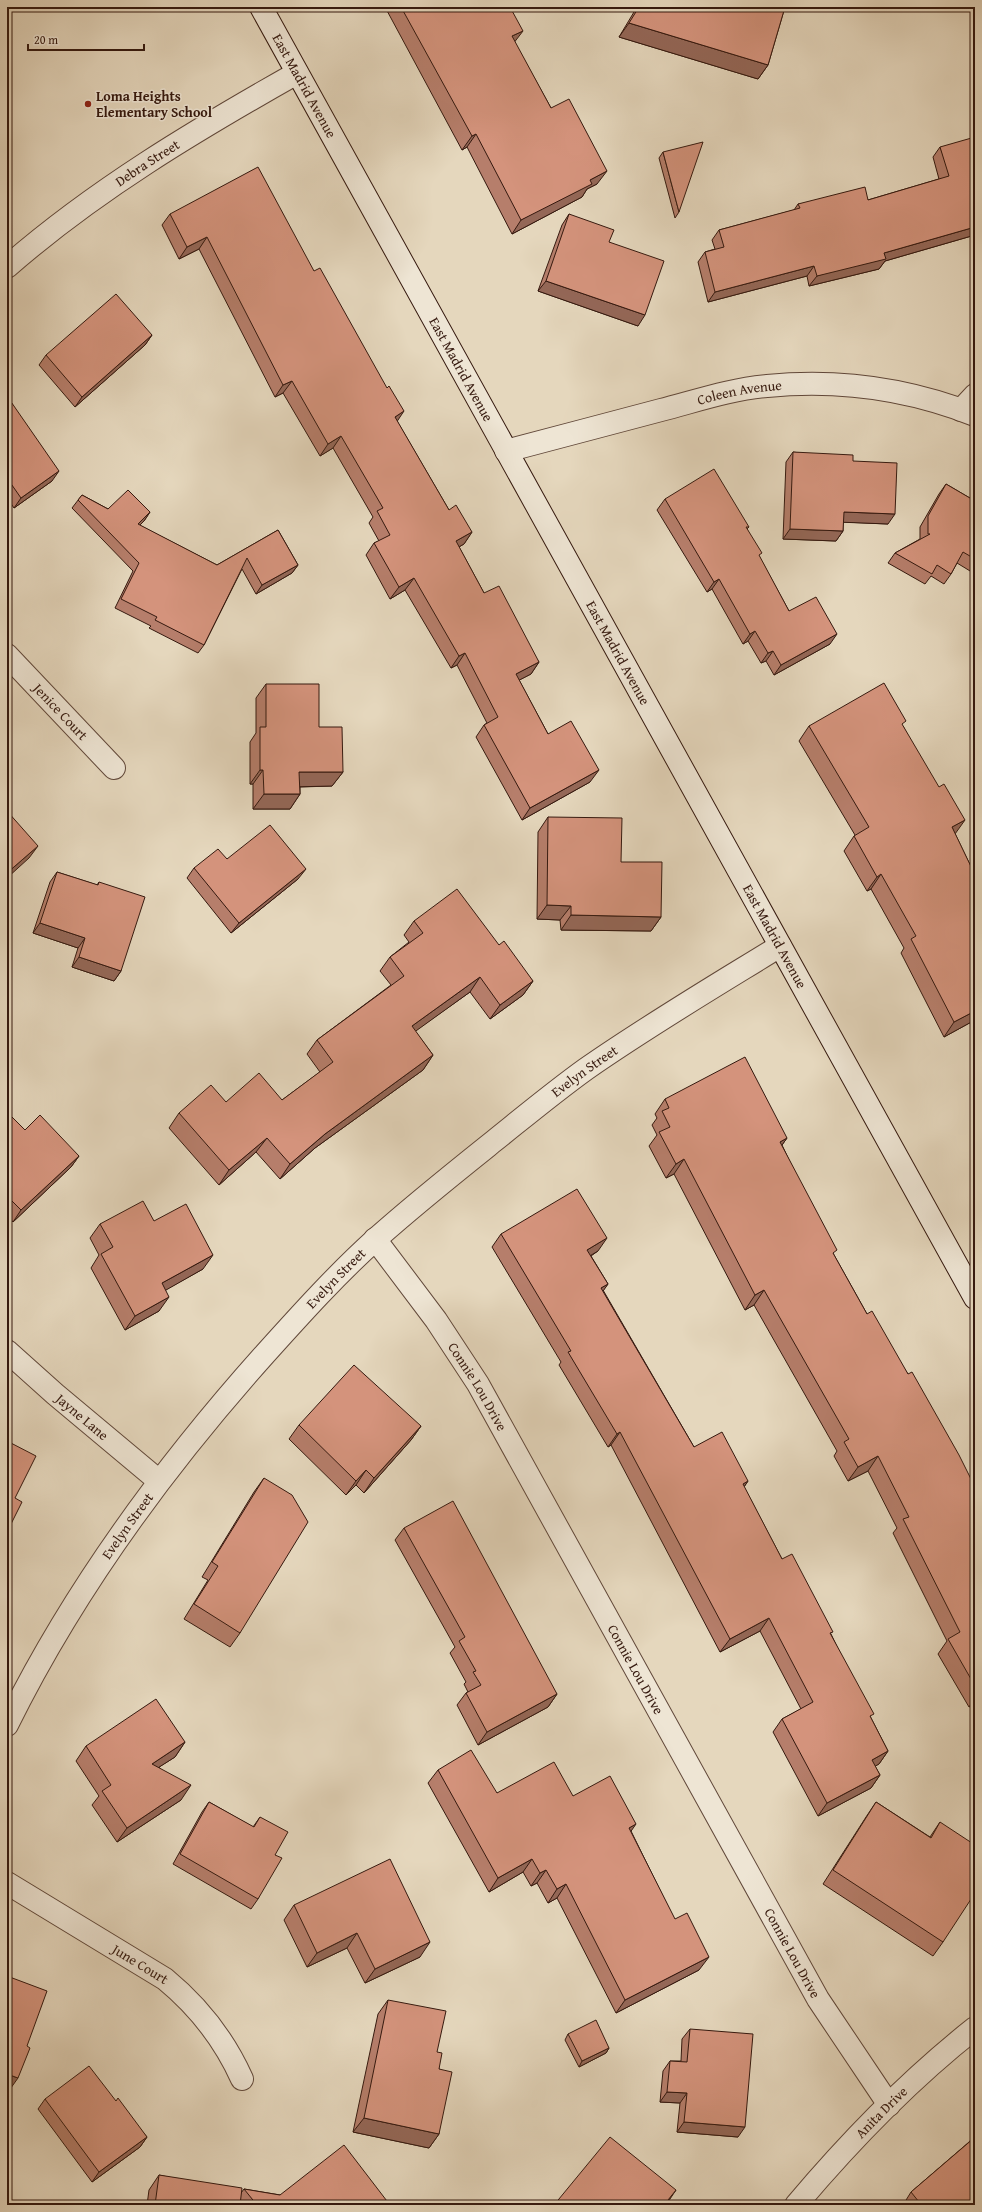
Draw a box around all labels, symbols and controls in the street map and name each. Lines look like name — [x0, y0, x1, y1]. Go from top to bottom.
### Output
scale bar — [28, 26, 144, 52]
street label: East Madrid Avenue — [268, 30, 342, 142]
text: 20 m — [34, 31, 58, 48]
place label: Loma Heights Elementary School — [96, 86, 213, 122]
marker: Loma Heights Elementary School — [83, 99, 93, 109]
street label: Debra Street — [111, 134, 183, 191]
street label: East Madrid Avenue — [424, 314, 498, 425]
street label: Coleen Avenue — [695, 375, 783, 410]
street label: East Madrid Avenue — [581, 597, 655, 709]
street label: Jenice Court — [27, 677, 93, 745]
street label: East Madrid Avenue — [738, 881, 812, 992]
street label: Evelyn Street — [547, 1040, 622, 1102]
street label: Evelyn Street — [301, 1243, 370, 1313]
street label: Connie Lou Drive — [443, 1338, 512, 1435]
street label: Jayne Lane — [50, 1387, 113, 1445]
street label: Evelyn Street — [97, 1488, 158, 1563]
street label: Connie Lou Drive — [603, 1621, 669, 1718]
street label: Connie Lou Drive — [760, 1904, 826, 2002]
street label: June Court — [107, 1938, 172, 1989]
street label: Anita Drive — [851, 2081, 912, 2143]

